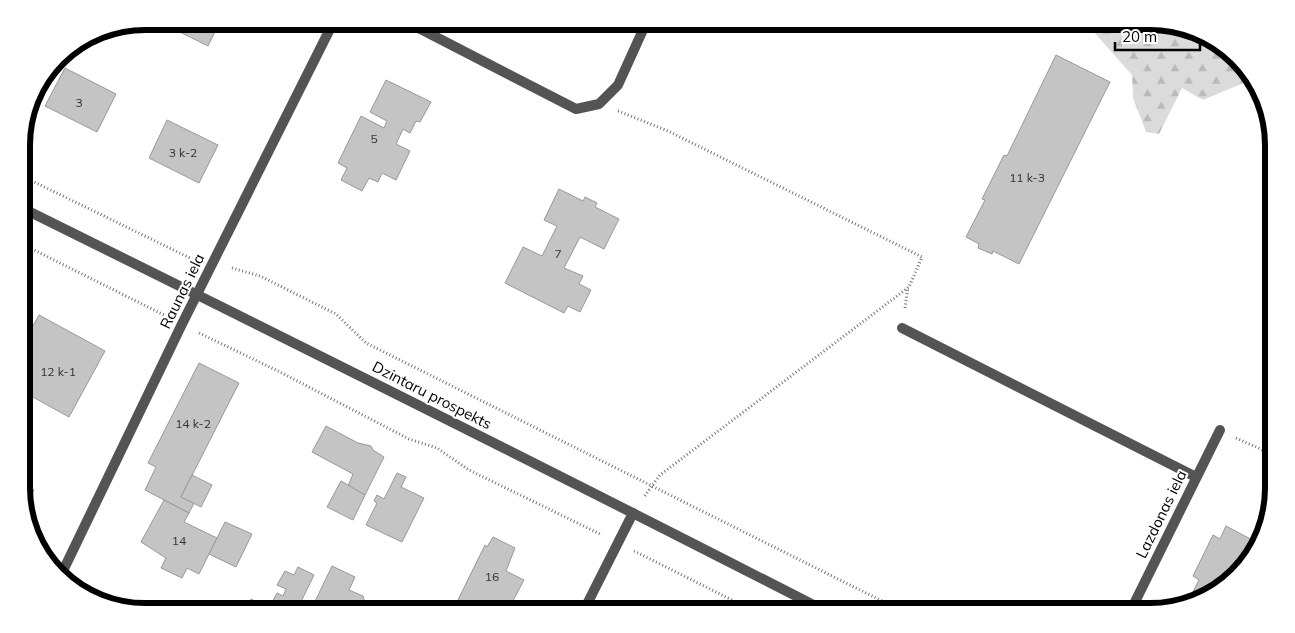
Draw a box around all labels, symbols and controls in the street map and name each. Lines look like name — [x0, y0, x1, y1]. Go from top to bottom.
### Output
scale bar — [1115, 20, 1200, 52]
text: 20 m — [1122, 27, 1157, 46]
house number: 3 — [75, 95, 83, 110]
house number: 5 — [370, 131, 378, 146]
house number: 3 k-2 — [169, 145, 197, 160]
house number: 11 k-3 — [1009, 170, 1045, 185]
house number: 7 — [554, 246, 562, 261]
street label: Raunas iela — [156, 250, 208, 332]
street label: Dzintaru prospekts — [369, 357, 495, 433]
house number: 12 k-1 — [40, 364, 76, 379]
house number: 14 k-2 — [175, 416, 211, 431]
street label: Lazdonas iela — [1131, 467, 1191, 561]
house number: 14 — [172, 533, 186, 548]
house number: 16 — [485, 569, 499, 584]

